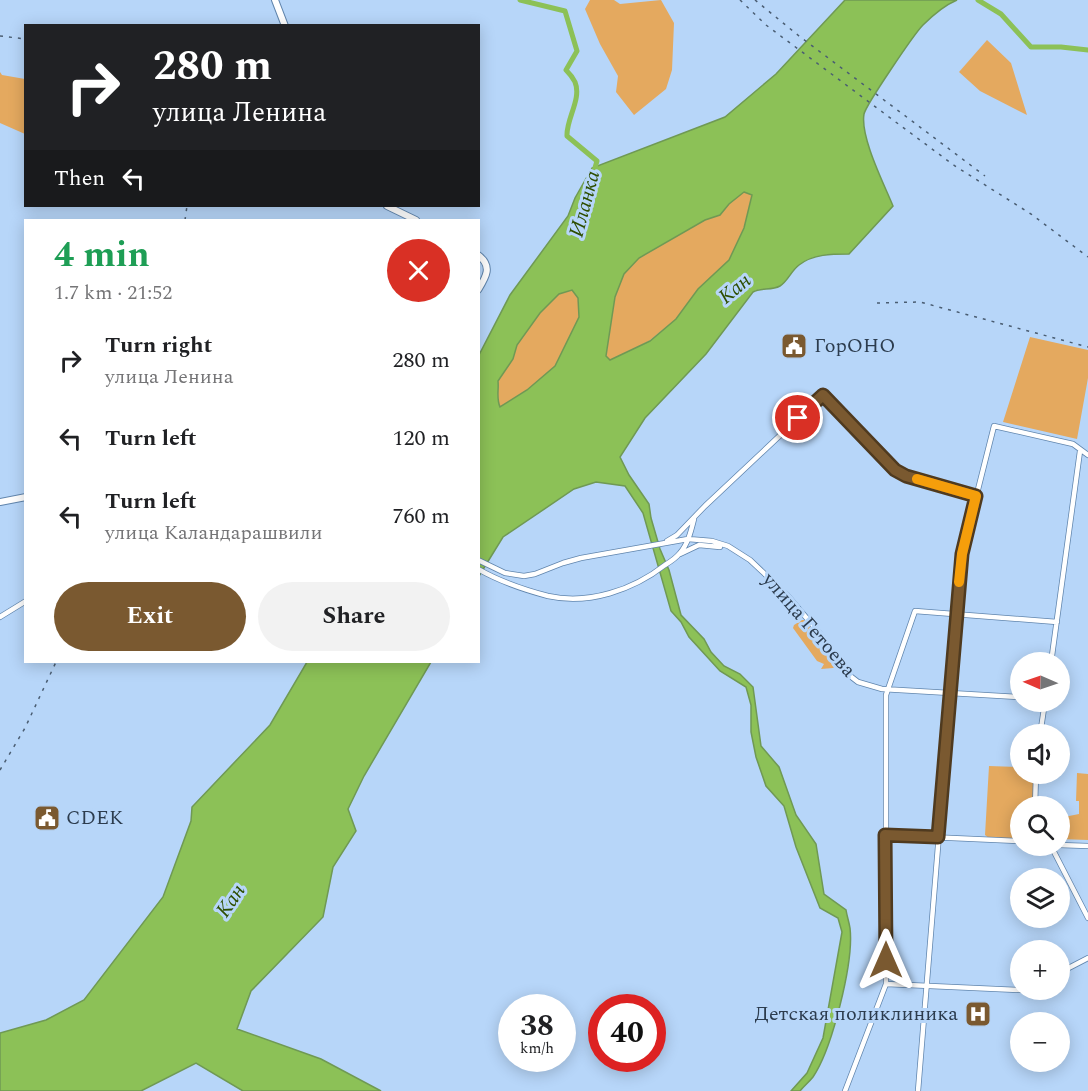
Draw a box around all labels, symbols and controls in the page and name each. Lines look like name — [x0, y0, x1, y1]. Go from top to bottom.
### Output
text: 280 m — [153, 35, 272, 98]
icon: right — [54, 48, 132, 126]
text: улица Ленина — [153, 92, 326, 134]
text: Then — [54, 162, 105, 195]
icon: left — [117, 162, 150, 195]
water label: Иланка — [561, 167, 609, 241]
text: 4 min — [54, 228, 150, 283]
button: close — [387, 239, 450, 302]
water label: Кан — [711, 266, 759, 312]
text: 1.7 km · 21:52 — [54, 278, 172, 308]
text: Turn right — [105, 329, 212, 362]
public building icon: ГорОНО — [779, 331, 809, 361]
place label: ГорОНО — [814, 331, 895, 361]
icon: right — [54, 344, 87, 377]
text: 280 m — [393, 344, 450, 377]
text: улица Ленина — [105, 362, 233, 392]
pin — [772, 392, 823, 443]
icon: arrive — [781, 401, 814, 434]
icon: left — [54, 422, 87, 455]
text: Turn left — [105, 422, 197, 455]
text: 120 m — [393, 422, 450, 455]
text: Turn left — [105, 485, 197, 518]
icon: left — [54, 500, 87, 533]
text: 760 m — [393, 500, 450, 533]
text: улица Каландарашвили — [105, 518, 323, 548]
street label: улица Гетоева — [754, 565, 863, 684]
button: Exit — [54, 582, 246, 651]
button: Share — [258, 582, 450, 651]
north arrow — [1010, 652, 1070, 712]
map controls — [1010, 652, 1070, 1072]
button: sound — [1010, 724, 1070, 784]
button: search — [1010, 796, 1070, 856]
public building icon: CDEK — [32, 803, 62, 833]
place label: CDEK — [66, 803, 124, 833]
button: layers — [1010, 868, 1070, 928]
water label: Кан — [208, 878, 254, 924]
position arrow — [854, 928, 918, 992]
button: + — [1010, 940, 1070, 1000]
speed limit sign: 40 — [588, 994, 666, 1072]
place label: Детская поликлиника — [754, 999, 958, 1029]
hospital icon: Детская поликлиника — [963, 999, 993, 1029]
text: 38 — [520, 1003, 554, 1049]
button: − — [1010, 1012, 1070, 1072]
text: km/h — [520, 1037, 554, 1060]

